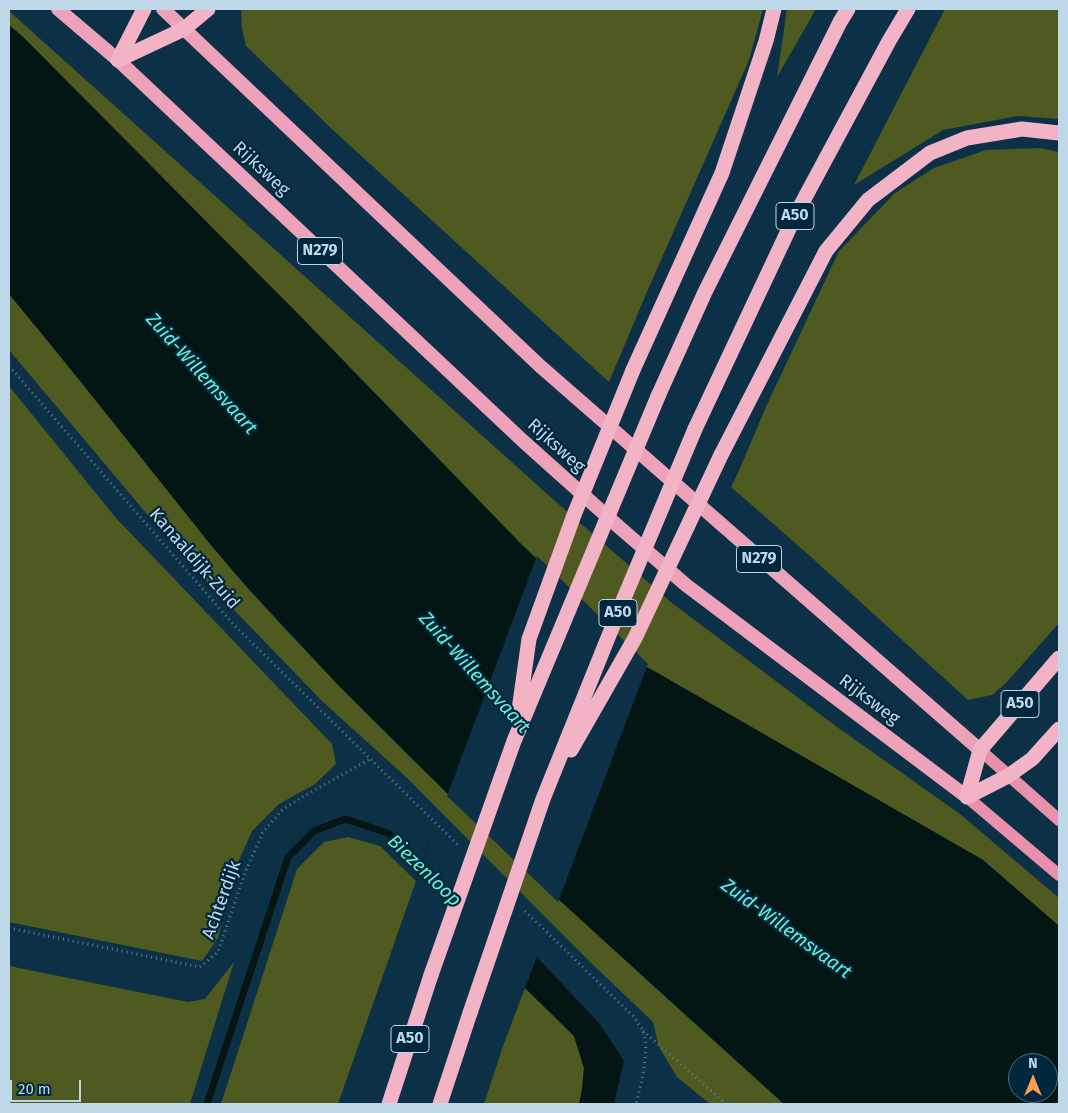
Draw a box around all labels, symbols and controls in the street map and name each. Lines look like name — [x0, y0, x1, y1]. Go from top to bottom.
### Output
street label: Rijksweg — [228, 137, 294, 201]
road number: A50 — [776, 202, 814, 230]
road number: N279 — [298, 238, 342, 264]
water label: Zuid-Willemsvaart — [141, 309, 261, 439]
street label: Rijksweg — [523, 414, 589, 478]
street label: Kanaaldijk-Zuid — [144, 504, 244, 614]
road number: N279 — [736, 546, 782, 572]
road number: A50 — [599, 600, 637, 626]
water label: Zuid-Willemsvaart — [414, 608, 534, 738]
street label: Rijksweg — [834, 670, 904, 730]
road number: A50 — [1001, 691, 1039, 718]
water label: Biezenloop — [382, 830, 466, 912]
street label: Achterdijk — [198, 858, 246, 942]
water label: Zuid-Willemsvaart — [717, 874, 855, 984]
road number: A50 — [391, 1026, 429, 1052]
north arrow — [1008, 1053, 1058, 1103]
text: N — [1028, 1055, 1038, 1072]
scale bar — [12, 1070, 84, 1102]
text: 20 m — [18, 1080, 51, 1098]

